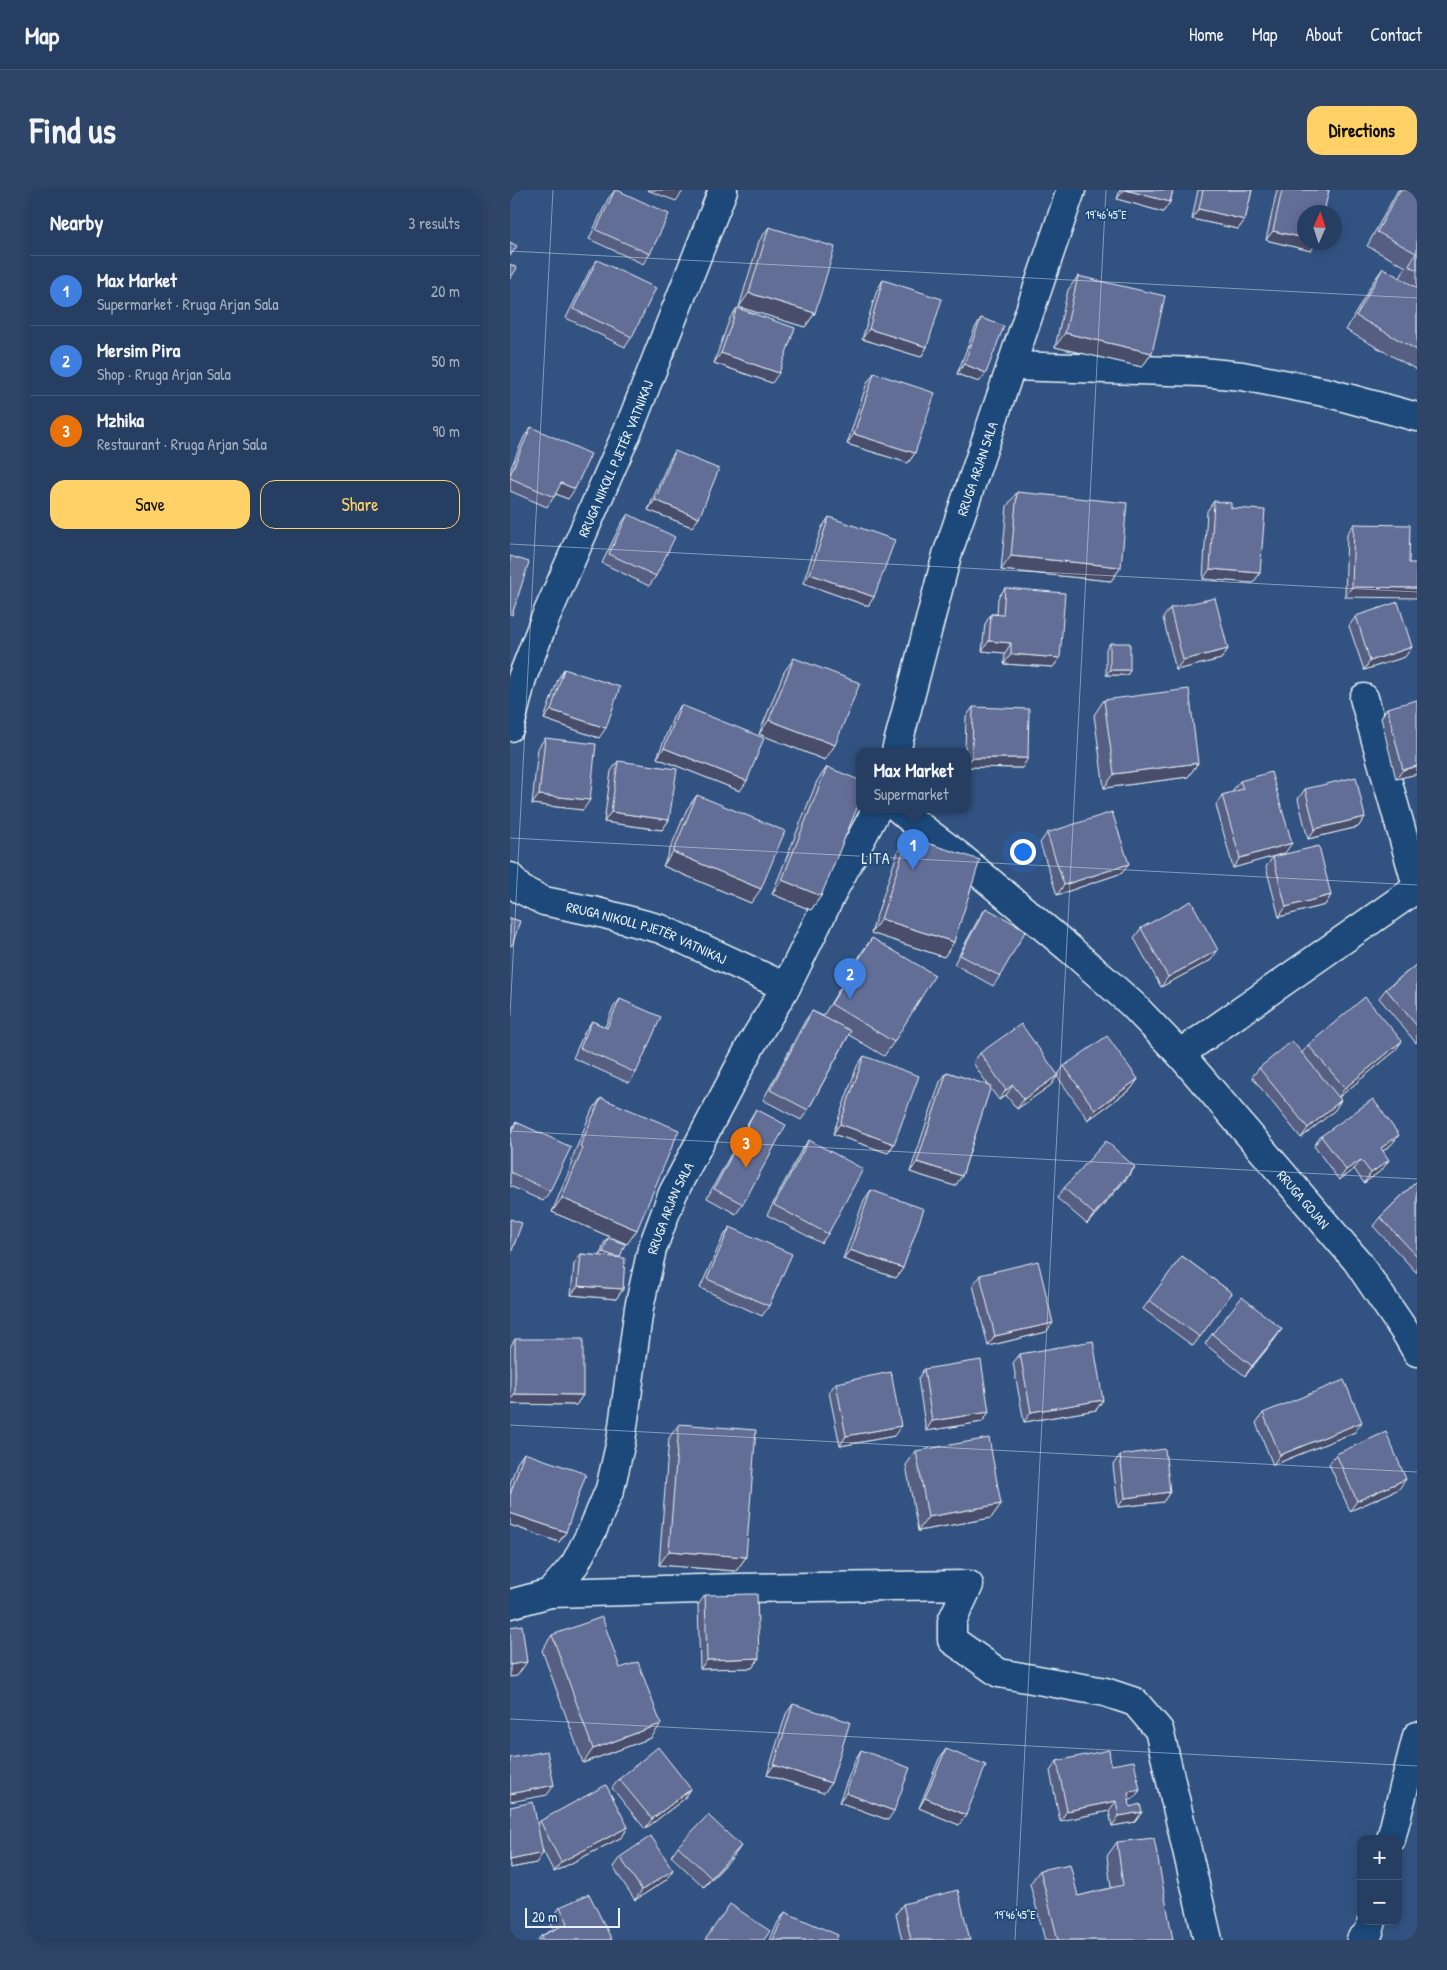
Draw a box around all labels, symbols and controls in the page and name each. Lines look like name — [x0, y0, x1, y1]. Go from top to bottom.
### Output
text: Map — [25, 19, 59, 51]
text: Home — [1189, 22, 1224, 47]
text: Map — [1252, 22, 1277, 47]
text: About — [1305, 22, 1342, 47]
text: Contact — [1370, 22, 1422, 47]
button: Directions — [1307, 106, 1417, 155]
text: Find us — [30, 107, 116, 154]
north arrow — [1297, 205, 1342, 250]
text: 19°46'45"E — [1085, 206, 1127, 223]
text: Nearby — [50, 208, 103, 237]
text: 3 results — [408, 212, 460, 234]
text: Max Market — [97, 267, 177, 293]
text: 1 — [63, 280, 69, 302]
text: 20 m — [431, 280, 460, 302]
text: Supermarket · Rruga Arjan Sala — [97, 293, 278, 315]
text: Mersim Pira — [97, 337, 180, 363]
text: 2 — [62, 350, 70, 372]
text: 50 m — [432, 350, 460, 372]
text: Shop · Rruga Arjan Sala — [97, 363, 231, 385]
street label: RRUGA NIKOLL PJETËR VATNIKAJ — [573, 377, 657, 540]
text: Mzhika — [97, 407, 144, 433]
street label: RRUGA ARJAN SALA — [952, 419, 1001, 518]
text: 3 — [62, 420, 70, 442]
text: 90 m — [432, 420, 460, 442]
text: Restaurant · Rruga Arjan Sala — [97, 433, 267, 455]
button: Save — [50, 480, 250, 529]
button: Share — [260, 480, 460, 529]
popup — [856, 748, 971, 813]
text: Max Market — [874, 757, 953, 783]
text: Supermarket — [874, 783, 949, 805]
pin: 1 — [897, 829, 929, 870]
your location — [1010, 839, 1036, 865]
district label: LITA — [861, 847, 891, 869]
street label: RRUGA NIKOLL PJETËR VATNIKAJ — [565, 896, 730, 968]
pin: 2 — [834, 958, 866, 999]
pin: 3 — [730, 1127, 762, 1168]
street label: RRUGA ARJAN SALA — [642, 1158, 697, 1256]
street label: RRUGA GOJAN — [1274, 1166, 1334, 1232]
map controls — [1357, 1835, 1402, 1925]
button: + — [1357, 1835, 1402, 1880]
button: − — [1357, 1880, 1402, 1925]
scale bar — [525, 1905, 620, 1928]
text: 19°46'45"E — [994, 1906, 1036, 1923]
text: 20 m — [532, 1907, 558, 1926]

